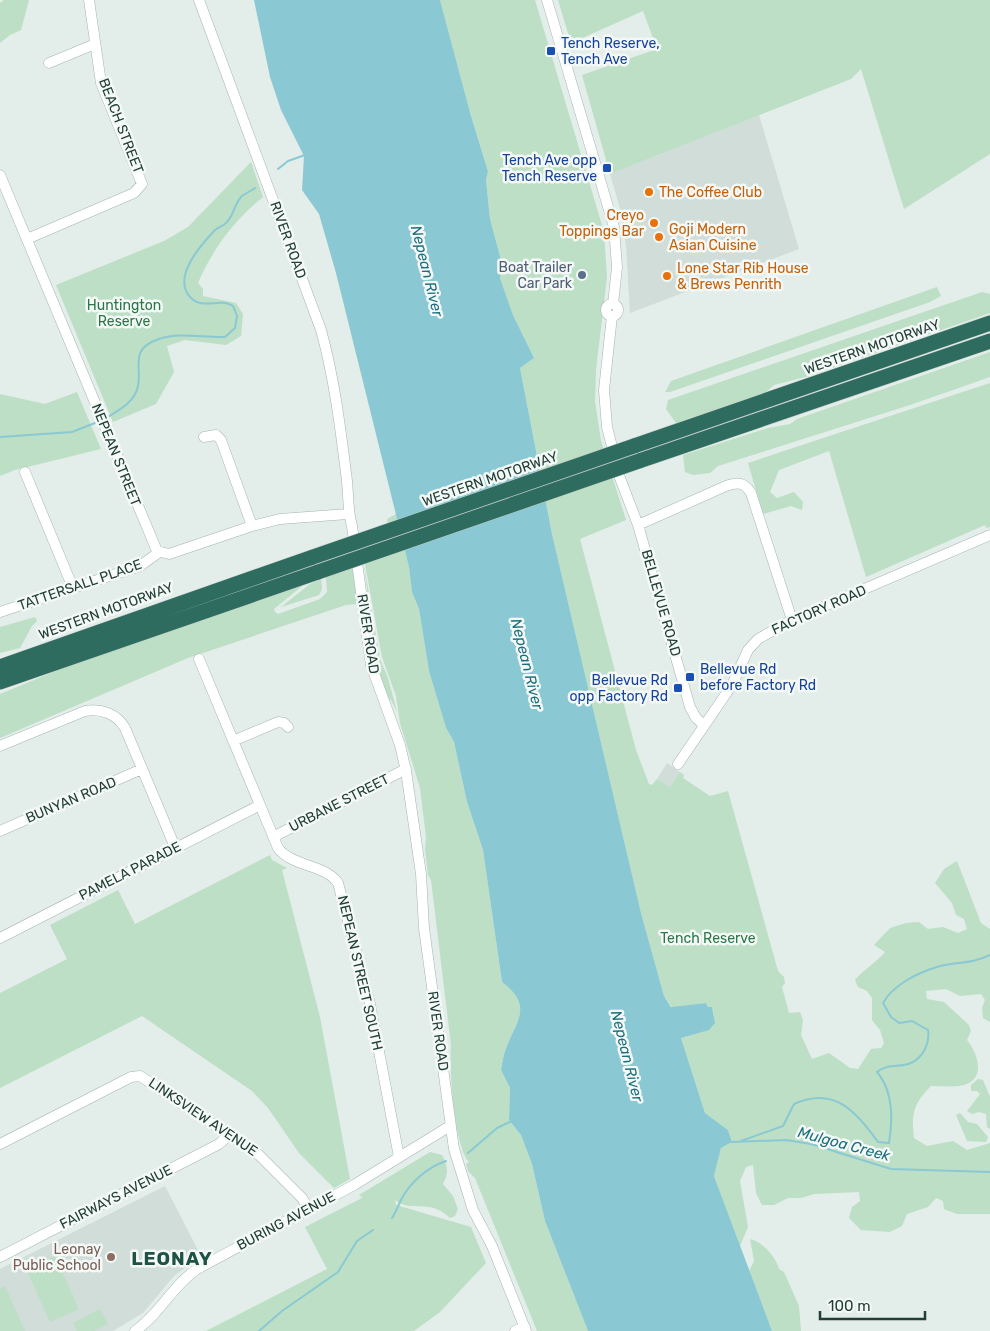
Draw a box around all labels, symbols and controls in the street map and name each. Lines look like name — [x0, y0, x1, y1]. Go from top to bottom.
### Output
place label: Tench Reserve, Tench Ave — [561, 35, 660, 68]
marker: Tench Reserve, Tench Ave — [545, 45, 557, 57]
street label: BEACH STREET — [95, 76, 147, 176]
place label: Tench Ave opp Tench Reserve — [502, 152, 597, 185]
marker: Tench Ave opp Tench Reserve — [601, 162, 613, 174]
place label: The Coffee Club — [659, 184, 762, 201]
marker: The Coffee Club — [643, 186, 655, 198]
street label: RIVER ROAD — [266, 199, 310, 281]
place label: Creyo Toppings Bar — [559, 207, 645, 240]
marker: Creyo Toppings Bar — [648, 217, 660, 229]
place label: Goji Modern Asian Cuisine — [669, 221, 757, 254]
water label: Nepean River — [407, 224, 447, 320]
marker: Goji Modern Asian Cuisine — [653, 231, 665, 243]
place label: Boat Trailer Car Park — [499, 259, 573, 292]
place label: Lone Star Rib House & Brews Penrith — [677, 260, 809, 293]
marker: Boat Trailer Car Park — [576, 269, 588, 281]
marker: Lone Star Rib House & Brews Penrith — [661, 270, 673, 282]
park label: Huntington Reserve — [87, 297, 161, 330]
street label: WESTERN MOTORWAY — [802, 316, 942, 378]
street label: NEPEAN STREET — [88, 401, 144, 509]
street label: WESTERN MOTORWAY — [420, 448, 560, 510]
street label: BELLEVUE ROAD — [638, 548, 684, 658]
street label: TATTERSALL PLACE — [16, 556, 144, 614]
street label: WESTERN MOTORWAY — [36, 579, 176, 643]
street label: FACTORY ROAD — [769, 582, 869, 638]
street label: RIVER ROAD — [353, 593, 383, 675]
water label: Nepean River — [507, 617, 547, 713]
place label: Bellevue Rd before Factory Rd — [700, 661, 816, 694]
marker: Bellevue Rd before Factory Rd — [684, 671, 696, 683]
place label: Bellevue Rd opp Factory Rd — [570, 672, 668, 705]
marker: Bellevue Rd opp Factory Rd — [672, 682, 684, 694]
street label: URBANE STREET — [286, 770, 392, 836]
street label: BUNYAN ROAD — [23, 773, 119, 827]
street label: PAMELA PARADE — [76, 838, 184, 904]
street label: NEPEAN STREET SOUTH — [334, 894, 386, 1052]
park label: Tench Reserve — [660, 930, 756, 947]
street label: RIVER ROAD — [424, 990, 452, 1072]
water label: Nepean River — [607, 1009, 647, 1105]
street label: LINKSVIEW AVENUE — [145, 1074, 261, 1160]
water label: Mulgoa Creek — [796, 1123, 892, 1165]
street label: FAIRWAYS AVENUE — [57, 1161, 175, 1233]
street label: BURING AVENUE — [234, 1188, 338, 1254]
place label: Leonay Public School — [13, 1241, 101, 1274]
district label: LEONAY — [131, 1247, 213, 1270]
marker: Leonay Public School — [105, 1251, 117, 1263]
scale bar — [820, 1288, 925, 1320]
text: 100 m — [828, 1297, 870, 1315]

